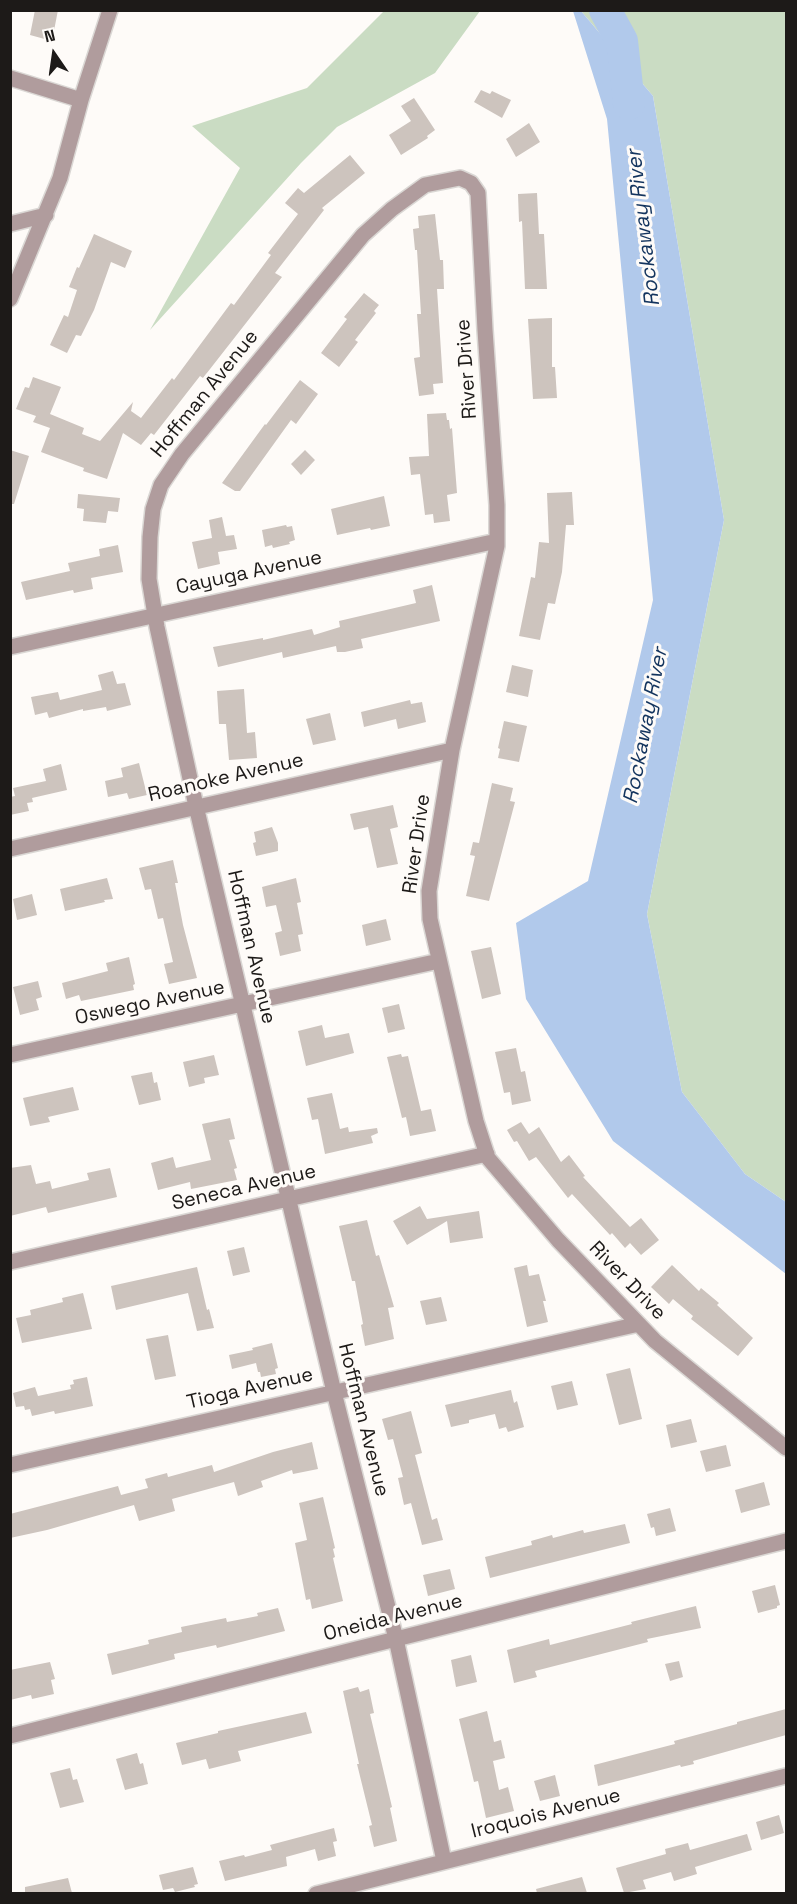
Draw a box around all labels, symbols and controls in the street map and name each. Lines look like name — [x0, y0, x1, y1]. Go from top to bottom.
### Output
north arrow — [24, 24, 84, 84]
text: N — [42, 25, 57, 47]
water label: Rockaway River — [622, 148, 666, 308]
street label: River Drive — [452, 318, 482, 420]
street label: Hoffman Avenue — [146, 325, 264, 463]
street label: Cayuga Avenue — [174, 546, 324, 600]
water label: Rockaway River — [619, 646, 673, 806]
street label: Roanoke Avenue — [146, 748, 306, 808]
street label: River Drive — [398, 793, 436, 895]
street label: Hoffman Avenue — [222, 868, 280, 1026]
street label: Oswego Avenue — [73, 975, 227, 1031]
street label: Seneca Avenue — [169, 1160, 319, 1216]
street label: River Drive — [584, 1237, 670, 1325]
street label: Hoffman Avenue — [332, 1341, 394, 1499]
street label: Tioga Avenue — [184, 1363, 316, 1415]
street label: Oneida Avenue — [321, 1589, 465, 1647]
street label: Iroquois Avenue — [469, 1784, 623, 1844]

